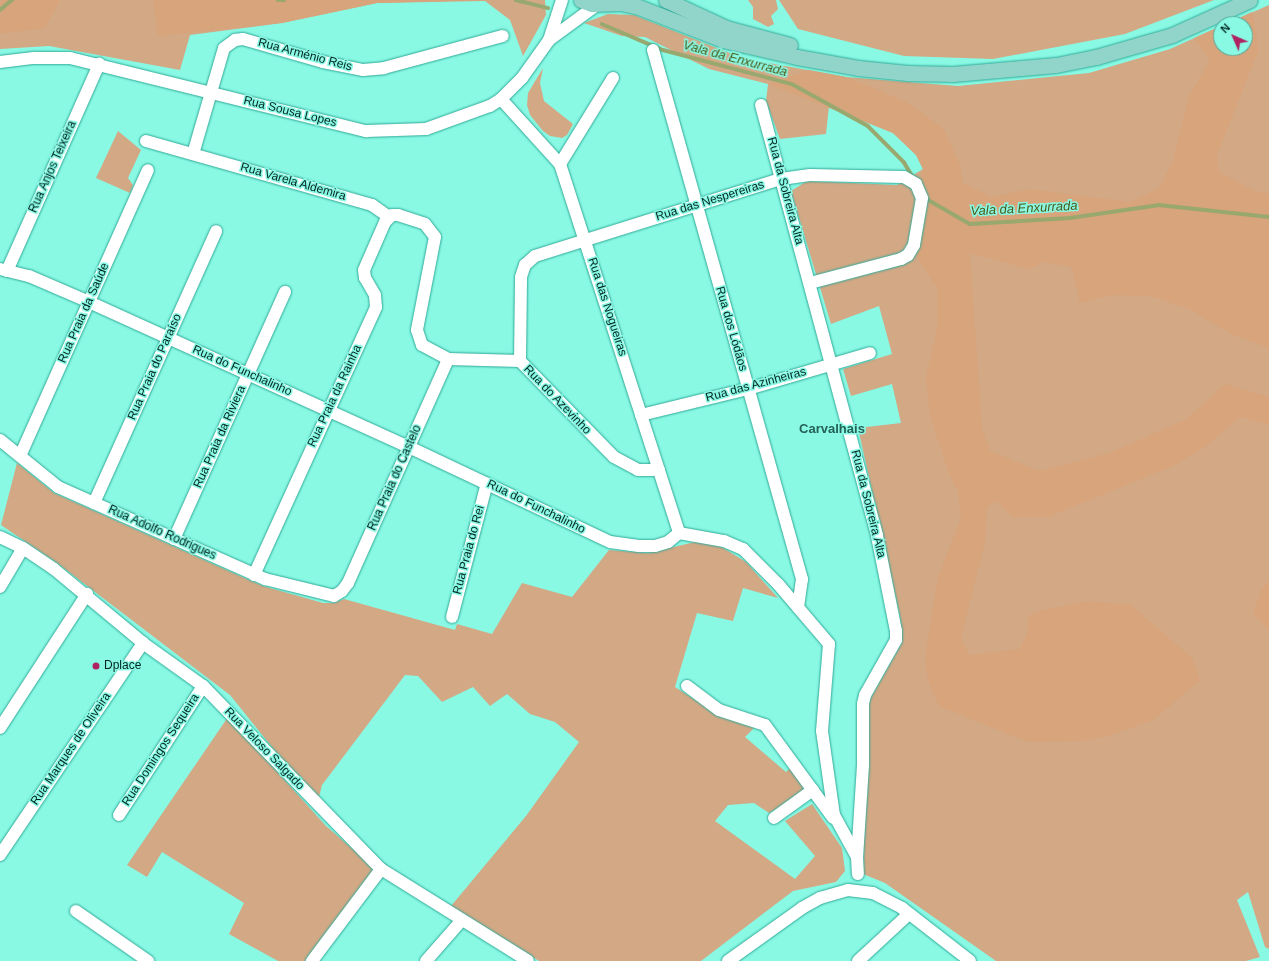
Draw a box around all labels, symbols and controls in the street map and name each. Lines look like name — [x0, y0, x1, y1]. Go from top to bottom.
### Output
north arrow — [1213, 16, 1253, 56]
text: N — [1218, 21, 1232, 35]
street label: Rua Arménio Reis — [256, 35, 354, 75]
water label: Vala da Enxurrada — [681, 38, 789, 80]
street label: Rua Sousa Lopes — [242, 93, 338, 131]
street label: Rua Anjos Teixeira — [26, 118, 80, 216]
street label: Rua da Sobreira Alta — [764, 135, 806, 247]
street label: Rua Varela Aldemira — [238, 160, 348, 204]
street label: Rua das Nespereiras — [654, 178, 766, 224]
water label: Vala da Enxurrada — [970, 198, 1078, 220]
street label: Rua das Nogueiras — [584, 256, 630, 358]
street label: Rua Praia da Saúde — [55, 261, 113, 365]
street label: Rua dos Lódãos — [712, 285, 750, 373]
street label: Rua Praia do Paraíso — [125, 312, 185, 422]
street label: Rua Praia da Rainha — [305, 342, 365, 450]
street label: Rua do Funchalinho — [190, 343, 294, 399]
street label: Rua do Azevinho — [520, 362, 594, 438]
street label: Rua das Azinheiras — [704, 365, 808, 405]
street label: Rua Praia da Riviera — [191, 383, 249, 491]
district label: Carvalhais — [799, 421, 865, 437]
street label: Rua Praia do Castelo — [365, 423, 425, 533]
street label: Rua da Sobreira Alta — [848, 448, 888, 560]
street label: Rua do Funchalinho — [485, 477, 587, 537]
street label: Rua Adolfo Rodrigues — [105, 503, 219, 563]
street label: Rua Praia do Rei — [450, 504, 488, 596]
place label: Dplace — [104, 659, 141, 673]
marker: Dplace — [91, 661, 101, 671]
street label: Rua Marques de Oliveira — [28, 690, 114, 808]
street label: Rua Domingos Sequeira — [119, 691, 203, 809]
street label: Rua Veloso Salgado — [221, 705, 307, 793]

